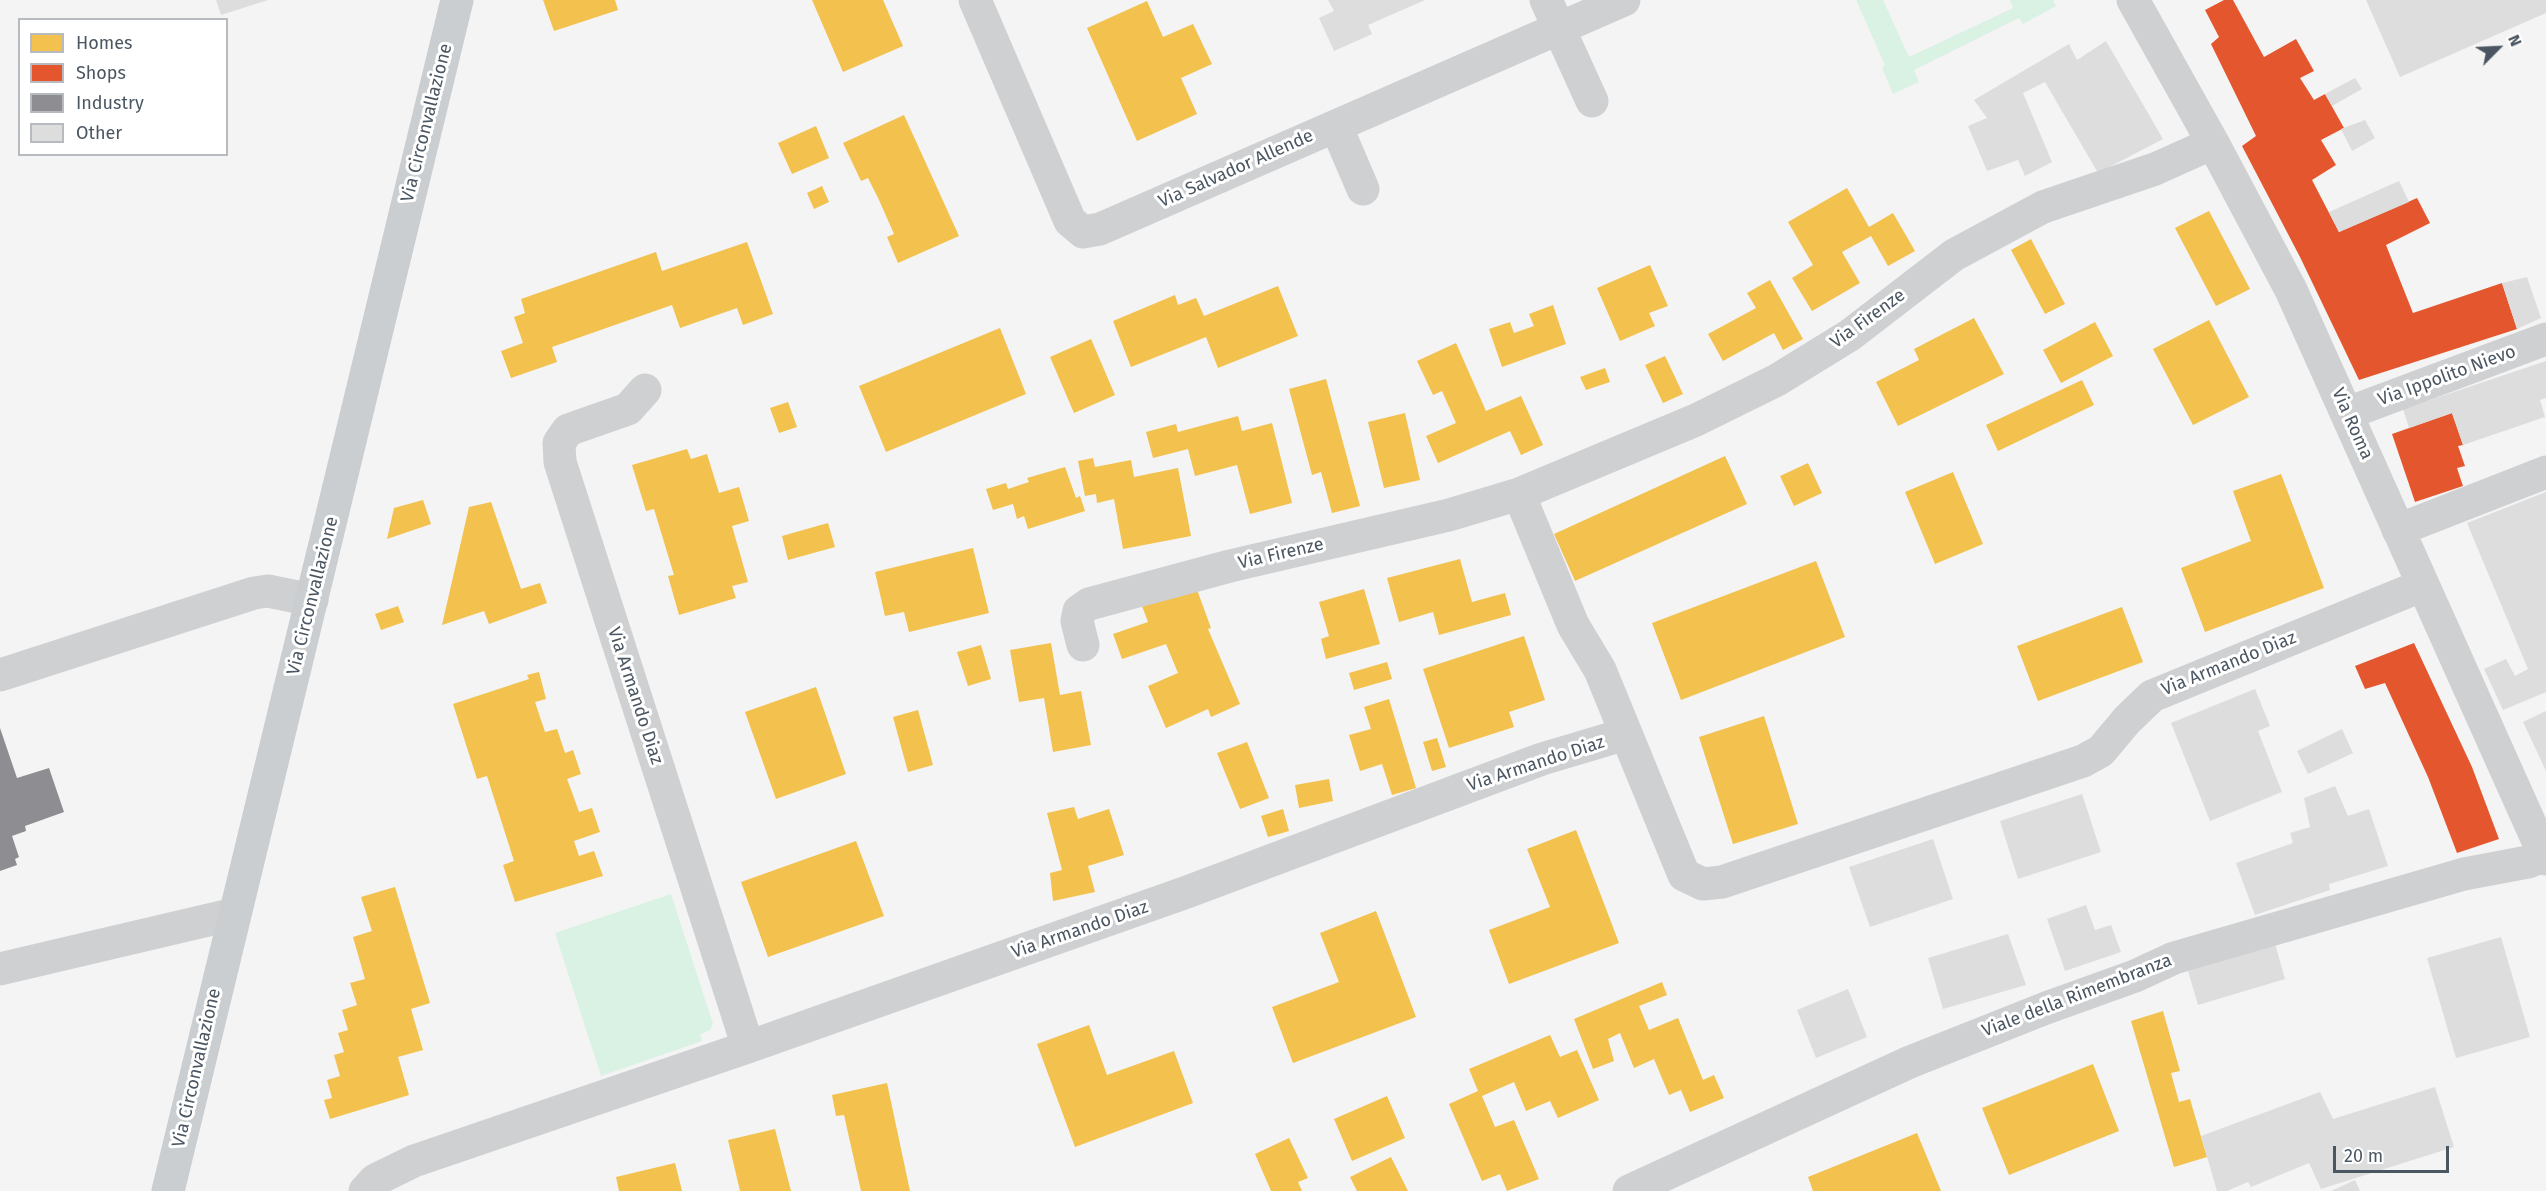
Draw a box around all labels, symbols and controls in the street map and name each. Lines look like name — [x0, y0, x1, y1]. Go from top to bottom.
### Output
legend — [18, 18, 228, 156]
north arrow — [2468, 18, 2528, 78]
text: Homes — [76, 32, 132, 54]
text: N — [2504, 32, 2526, 49]
street label: Via Circonvallazione — [397, 41, 457, 205]
text: Shops — [76, 62, 126, 84]
text: Industry — [76, 92, 144, 114]
text: Other — [76, 122, 122, 144]
street label: Via Salvador Allende — [1155, 125, 1317, 213]
street label: Via Firenze — [1826, 285, 1910, 353]
street label: Via Ippolito Nievo — [2375, 341, 2519, 411]
street label: Via Roma — [2327, 385, 2377, 463]
street label: Via Circonvallazione — [283, 514, 343, 678]
street label: Via Firenze — [1236, 534, 1326, 574]
street label: Via Armando Diaz — [603, 625, 667, 767]
street label: Via Armando Diaz — [2159, 627, 2299, 701]
street label: Via Armando Diaz — [1465, 732, 1607, 796]
street label: Via Armando Diaz — [1009, 897, 1151, 963]
street label: Viale della Rimembranza — [1979, 950, 2175, 1042]
street label: Via Circonvallazione — [168, 986, 226, 1150]
scale bar — [2336, 1134, 2452, 1172]
text: 20 m — [2344, 1145, 2383, 1167]

